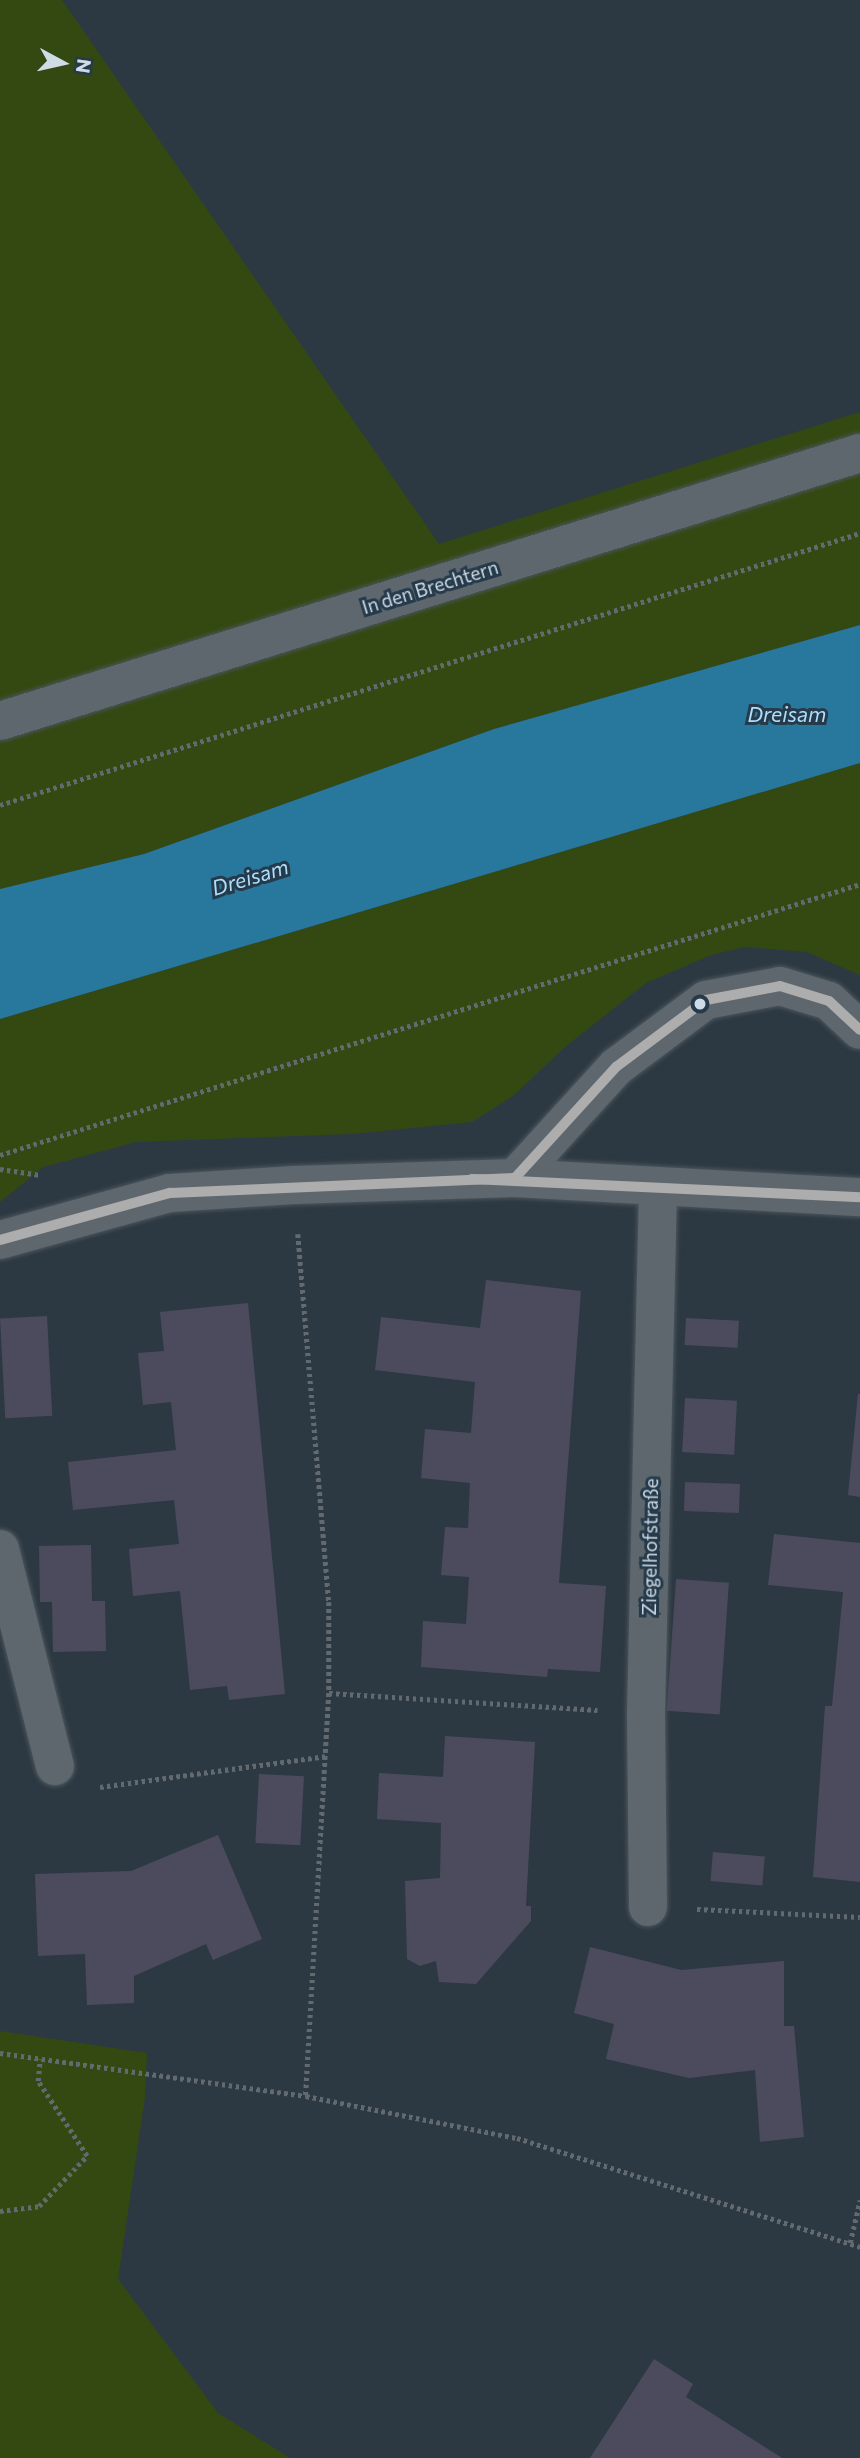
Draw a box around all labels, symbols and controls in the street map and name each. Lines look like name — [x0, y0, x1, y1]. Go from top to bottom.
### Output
north arrow — [28, 28, 98, 98]
text: N — [72, 57, 97, 75]
street label: In den Brechtern — [359, 555, 501, 619]
water label: Dreisam — [748, 701, 826, 727]
water label: Dreisam — [209, 853, 291, 901]
unlabelled marker — [693, 997, 707, 1011]
street label: Ziegelhofstraße — [637, 1478, 663, 1616]

